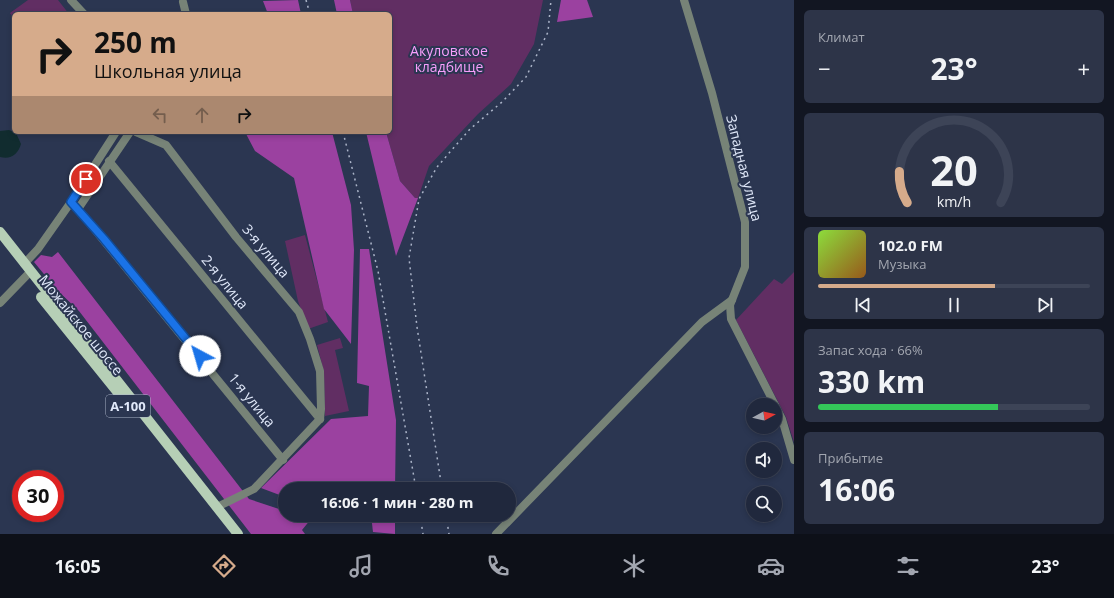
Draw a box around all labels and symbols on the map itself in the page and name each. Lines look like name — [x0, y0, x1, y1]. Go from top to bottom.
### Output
park label: Акуловское кладбище — [410, 41, 488, 76]
street label: Западная улица — [722, 113, 767, 223]
pin — [69, 162, 103, 196]
street label: 3-я улица — [238, 220, 294, 281]
street label: 2-я улица — [198, 251, 253, 313]
street label: Можайское шоссе — [35, 271, 128, 379]
position arrow — [179, 335, 221, 377]
street label: 1-я улица — [225, 369, 280, 431]
road number: А-100 — [106, 395, 150, 417]
north arrow — [746, 398, 782, 434]
speed limit sign: 30 — [12, 470, 64, 522]

